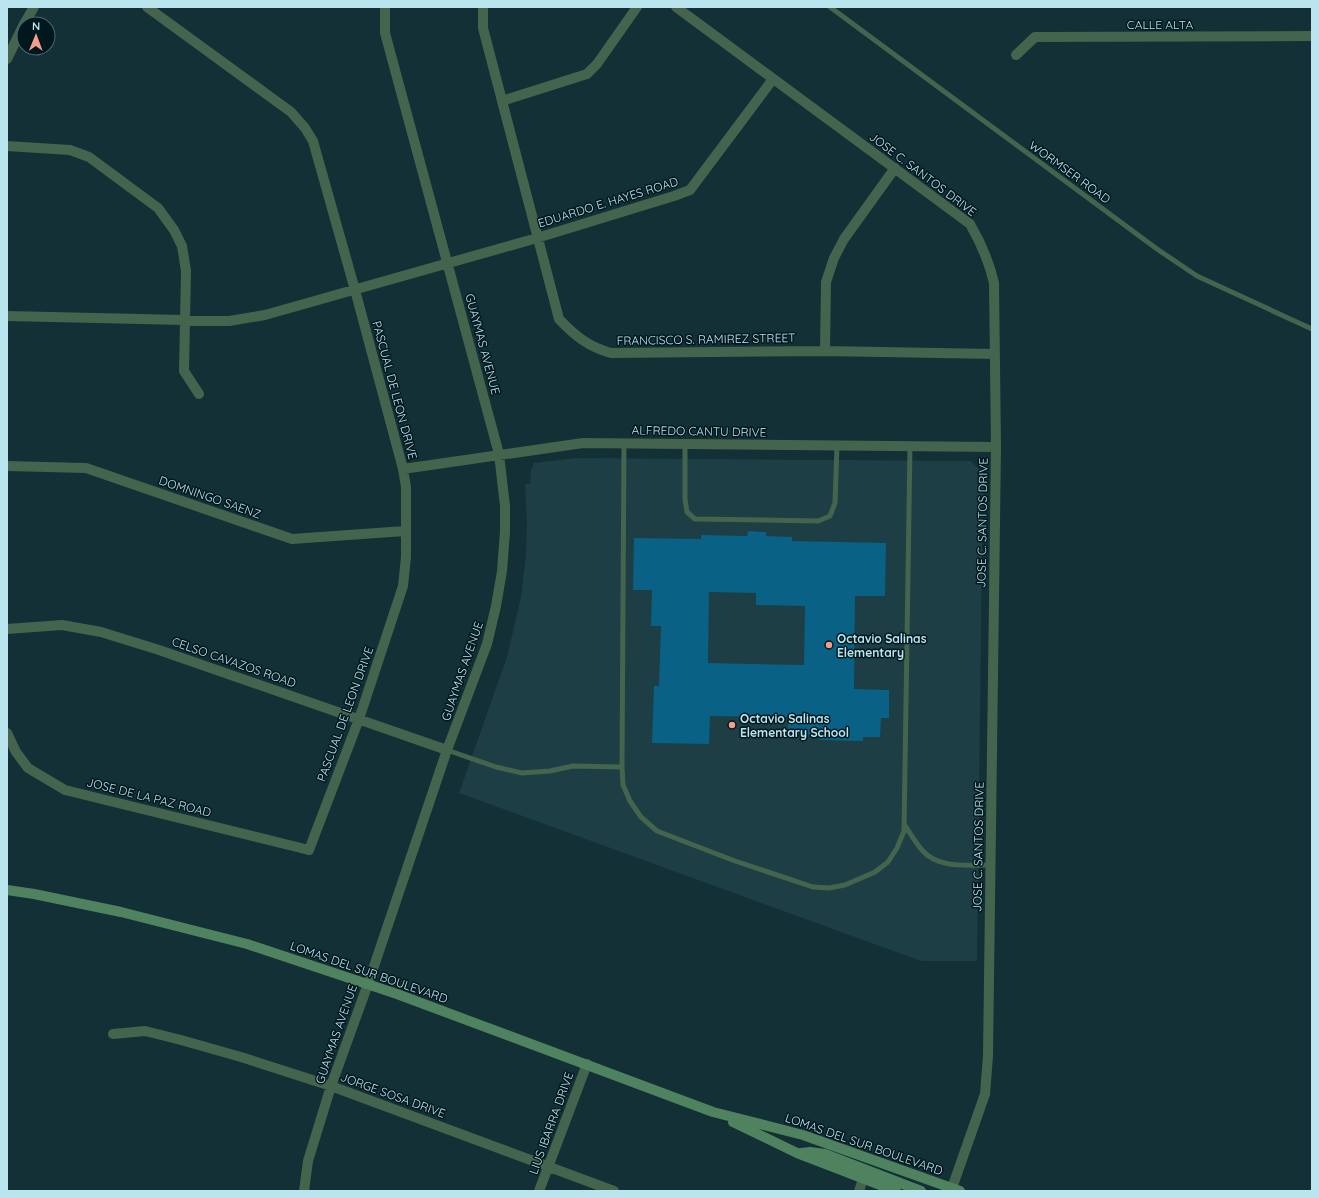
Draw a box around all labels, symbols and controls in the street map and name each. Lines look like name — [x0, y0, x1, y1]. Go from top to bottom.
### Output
north arrow — [16, 16, 56, 56]
street label: CALLE ALTA — [1127, 17, 1193, 32]
text: N — [32, 19, 40, 33]
street label: JOSE C. SANTOS DRIVE — [867, 129, 980, 219]
street label: WORMSER ROAD — [1026, 137, 1114, 207]
street label: EDUARDO E. HAYES ROAD — [536, 173, 680, 231]
street label: GUAYMAS AVENUE — [462, 292, 504, 396]
street label: PASCUAL DE LEON DRIVE — [369, 319, 421, 461]
street label: FRANCISCO S. RAMIREZ STREET — [616, 330, 796, 348]
street label: ALFREDO CANTU DRIVE — [631, 422, 767, 440]
street label: JOSE C. SANTOS DRIVE — [973, 458, 991, 588]
street label: DOMNINGO SAENZ — [157, 473, 263, 522]
street label: GUAYMAS AVENUE — [438, 619, 486, 723]
place label: Octavio Salinas Elementary — [837, 631, 927, 660]
street label: CELSO CAVAZOS ROAD — [170, 634, 298, 690]
marker: Octavio Salinas Elementary — [824, 640, 834, 650]
street label: PASCUAL DE LEON DRIVE — [314, 644, 376, 784]
place label: Octavio Salinas Elementary School — [740, 711, 849, 740]
marker: Octavio Salinas Elementary School — [727, 720, 737, 730]
street label: JOSE DE LA PAZ ROAD — [85, 774, 213, 820]
street label: JOSE C. SANTOS DRIVE — [969, 782, 987, 912]
street label: LOMAS DEL SUR BOULEVARD — [288, 938, 450, 1006]
street label: GUAYMAS AVENUE — [312, 982, 360, 1086]
street label: JORGE SOSA DRIVE — [338, 1069, 448, 1121]
street label: LIUS IBARRA DRIVE — [525, 1070, 577, 1176]
street label: LOMAS DEL SUR BOULEVARD — [783, 1110, 945, 1178]

